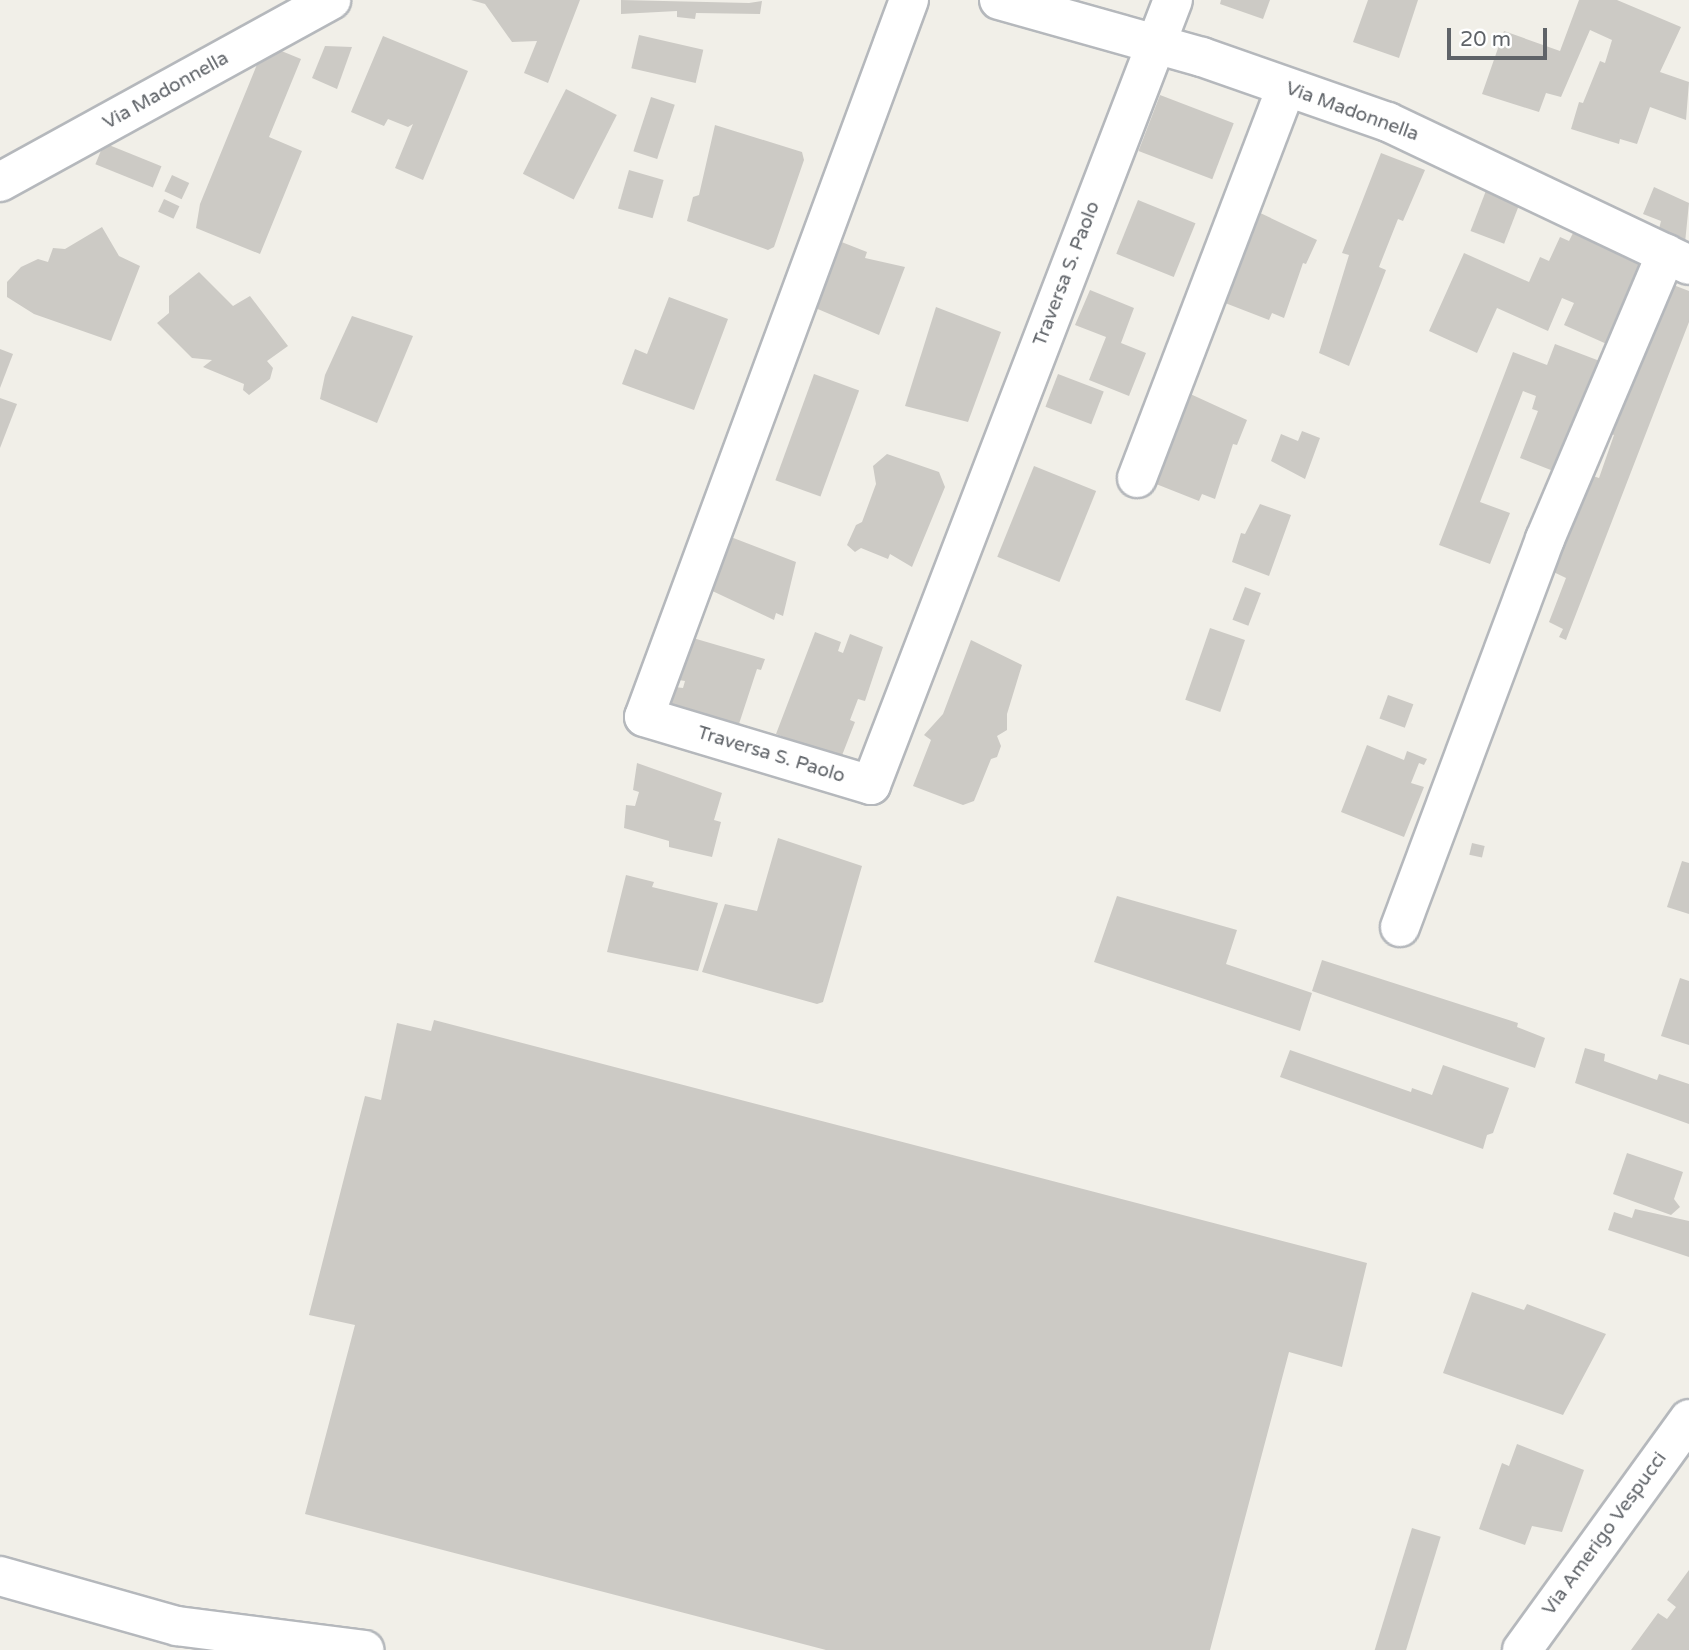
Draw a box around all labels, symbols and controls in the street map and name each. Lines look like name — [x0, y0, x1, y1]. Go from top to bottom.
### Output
scale bar — [1451, 14, 1551, 58]
text: 20 m — [1460, 27, 1511, 52]
street label: Via Madonnella — [99, 47, 233, 135]
street label: Via Madonnella — [1282, 77, 1422, 147]
street label: Traversa S. Paolo — [1029, 198, 1105, 350]
street label: Traversa S. Paolo — [694, 722, 848, 788]
street label: Via Amerigo Vespucci — [1538, 1448, 1672, 1620]

